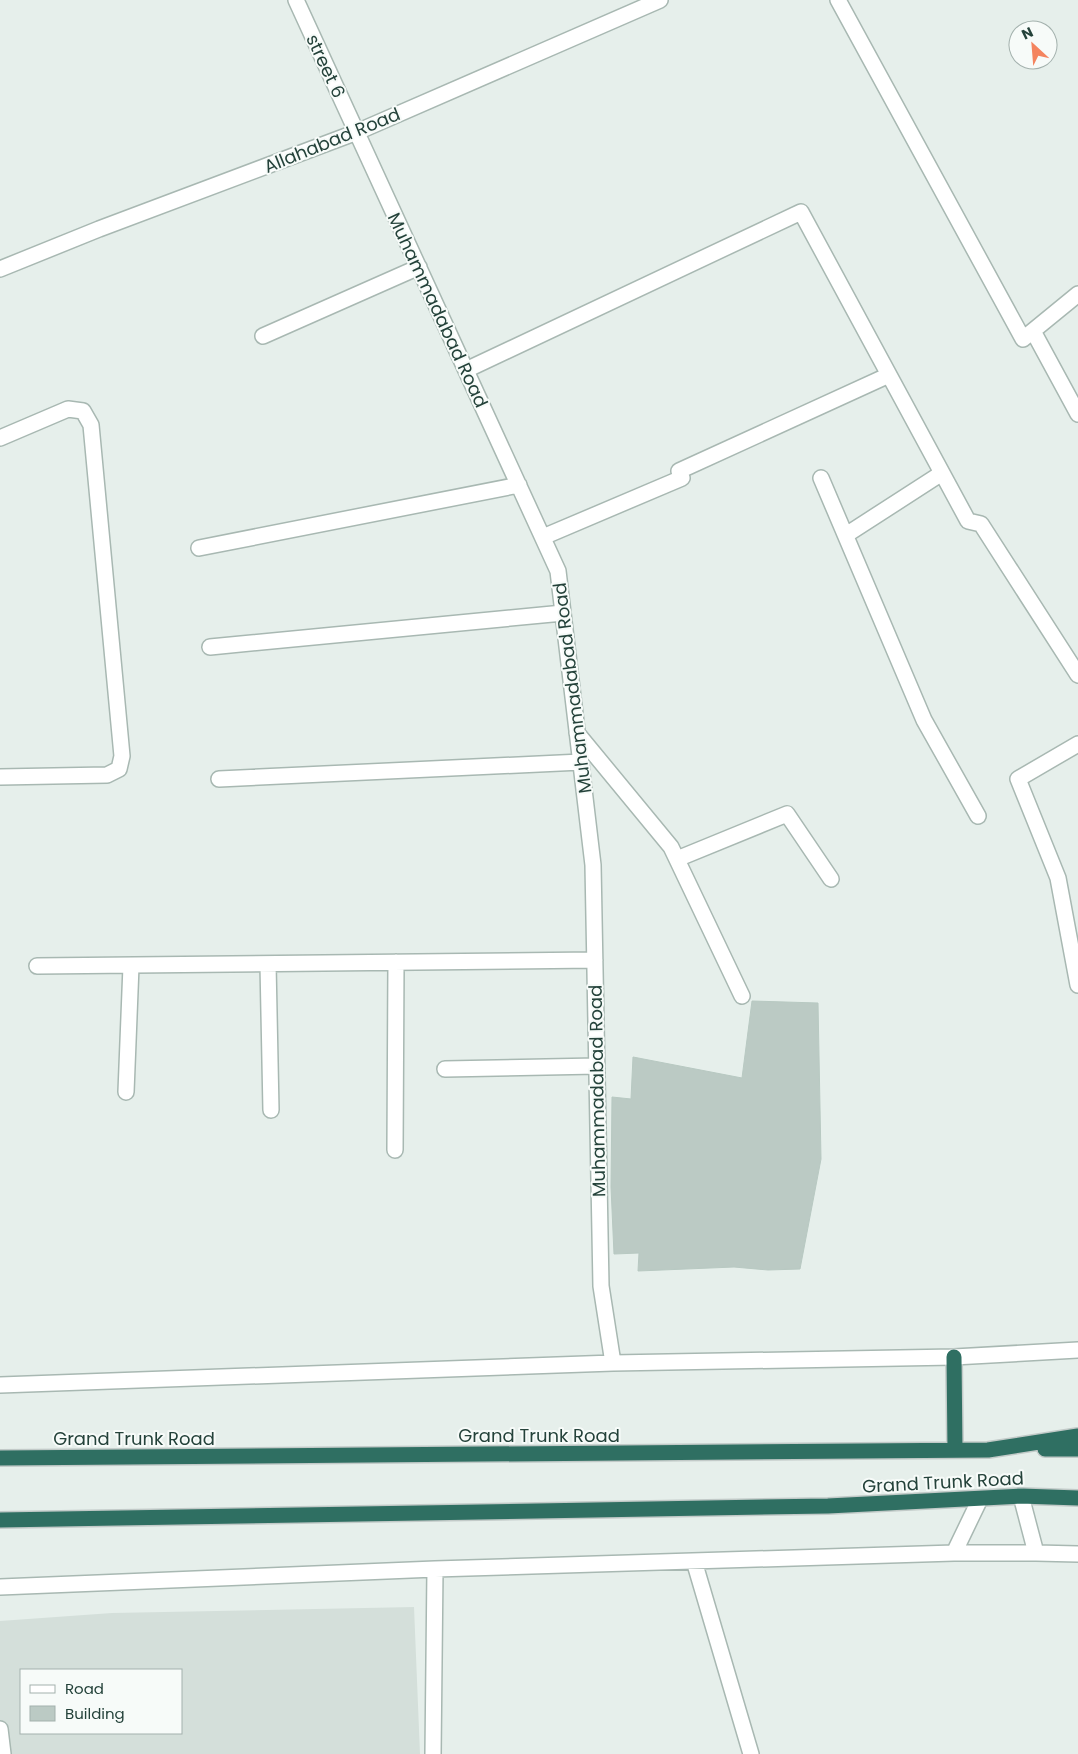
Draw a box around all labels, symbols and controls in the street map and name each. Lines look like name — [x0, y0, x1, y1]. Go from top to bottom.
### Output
north arrow — [1008, 20, 1058, 70]
text: N — [1018, 22, 1036, 45]
street label: street 6 — [300, 30, 352, 102]
street label: Allahabad Road — [260, 101, 404, 179]
street label: Muhammadabad Road — [382, 208, 494, 412]
street label: Muhammadabad Road — [547, 581, 597, 795]
street label: Muhammadabad Road — [583, 985, 611, 1197]
street label: Grand Trunk Road — [458, 1423, 620, 1448]
street label: Grand Trunk Road — [53, 1426, 215, 1451]
street label: Grand Trunk Road — [862, 1465, 1024, 1499]
legend — [20, 1669, 182, 1734]
text: Road — [65, 1678, 104, 1699]
text: Building — [65, 1703, 125, 1724]

